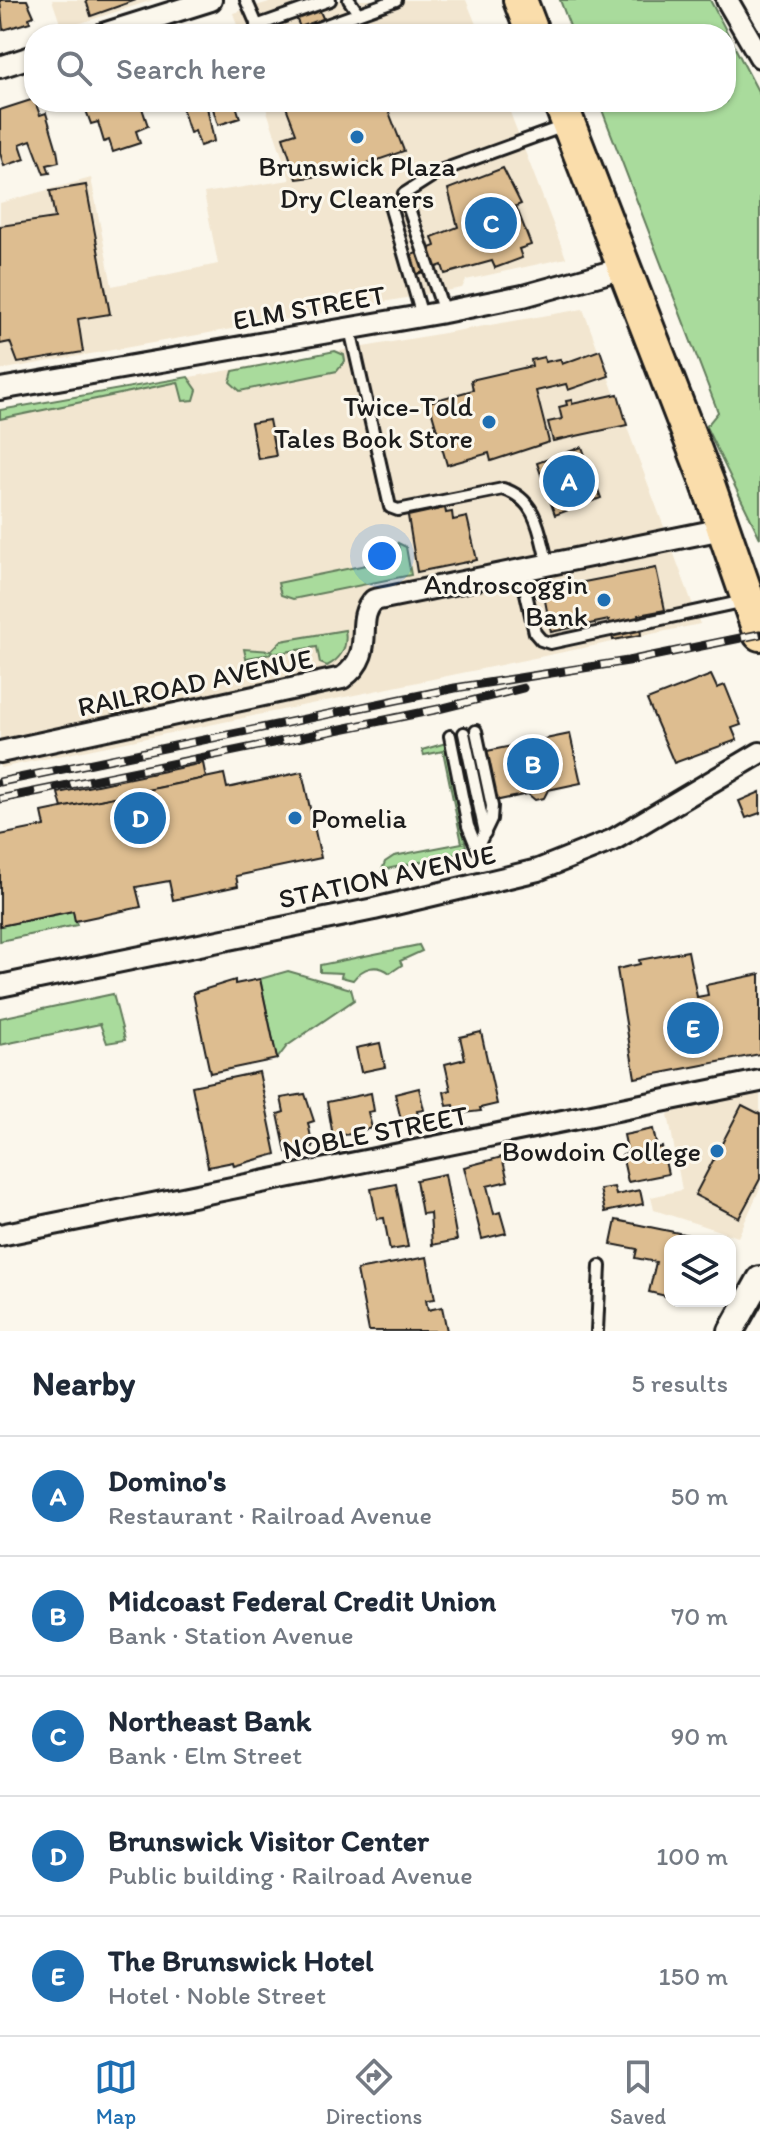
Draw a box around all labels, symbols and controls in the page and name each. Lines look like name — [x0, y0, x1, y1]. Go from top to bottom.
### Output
search box — [24, 24, 736, 112]
icon: search — [52, 46, 96, 90]
text: Search here — [116, 50, 266, 87]
marker: Brunswick Plaza Dry Cleaners — [348, 128, 366, 146]
place label: Brunswick Plaza Dry Cleaners — [258, 149, 456, 215]
pin: C — [465, 193, 517, 253]
street label: ELM STREET — [230, 277, 388, 337]
place label: Twice-Told Tales Book Store — [274, 389, 474, 455]
marker: Twice-Told Tales Book Store — [480, 413, 498, 431]
pin: A — [543, 451, 595, 511]
your location — [362, 536, 402, 576]
place label: Androscoggin Bank — [424, 567, 588, 633]
marker: Androscoggin Bank — [595, 591, 613, 609]
street label: RAILROAD AVENUE — [74, 640, 316, 724]
pin: B — [507, 734, 559, 794]
pin: D — [114, 788, 166, 848]
place label: Pomelia — [311, 801, 407, 835]
marker: Pomelia — [286, 809, 304, 827]
street label: STATION AVENUE — [275, 836, 499, 916]
pin: E — [667, 998, 719, 1058]
street label: NOBLE STREET — [279, 1097, 471, 1167]
place label: Bowdoin College — [502, 1134, 701, 1168]
marker: Bowdoin College — [708, 1142, 726, 1160]
map controls — [664, 1235, 736, 1307]
button: layers — [664, 1235, 736, 1307]
text: Nearby — [32, 1363, 135, 1404]
text: 5 results — [631, 1367, 728, 1399]
text: Domino's — [108, 1462, 226, 1499]
text: A — [50, 1480, 66, 1512]
text: 50 m — [671, 1480, 728, 1512]
text: Restaurant · Railroad Avenue — [108, 1499, 432, 1531]
text: Midcoast Federal Credit Union — [108, 1582, 496, 1619]
text: B — [50, 1600, 66, 1632]
text: 70 m — [671, 1600, 728, 1632]
text: Bank · Station Avenue — [108, 1619, 354, 1651]
text: Northeast Bank — [108, 1702, 311, 1739]
text: C — [50, 1720, 66, 1752]
text: 90 m — [671, 1720, 728, 1752]
text: Bank · Elm Street — [108, 1739, 302, 1771]
text: Brunswick Visitor Center — [108, 1822, 429, 1859]
text: D — [49, 1840, 67, 1872]
text: 100 m — [656, 1840, 728, 1872]
text: Public building · Railroad Avenue — [108, 1859, 473, 1891]
text: The Brunswick Hotel — [108, 1942, 374, 1979]
text: E — [51, 1960, 65, 1992]
text: 150 m — [659, 1960, 728, 1992]
text: Hotel · Noble Street — [108, 1979, 326, 2011]
tab: Map — [94, 2055, 138, 2130]
tab: Directions — [326, 2055, 422, 2130]
tab: Saved — [610, 2055, 666, 2130]

